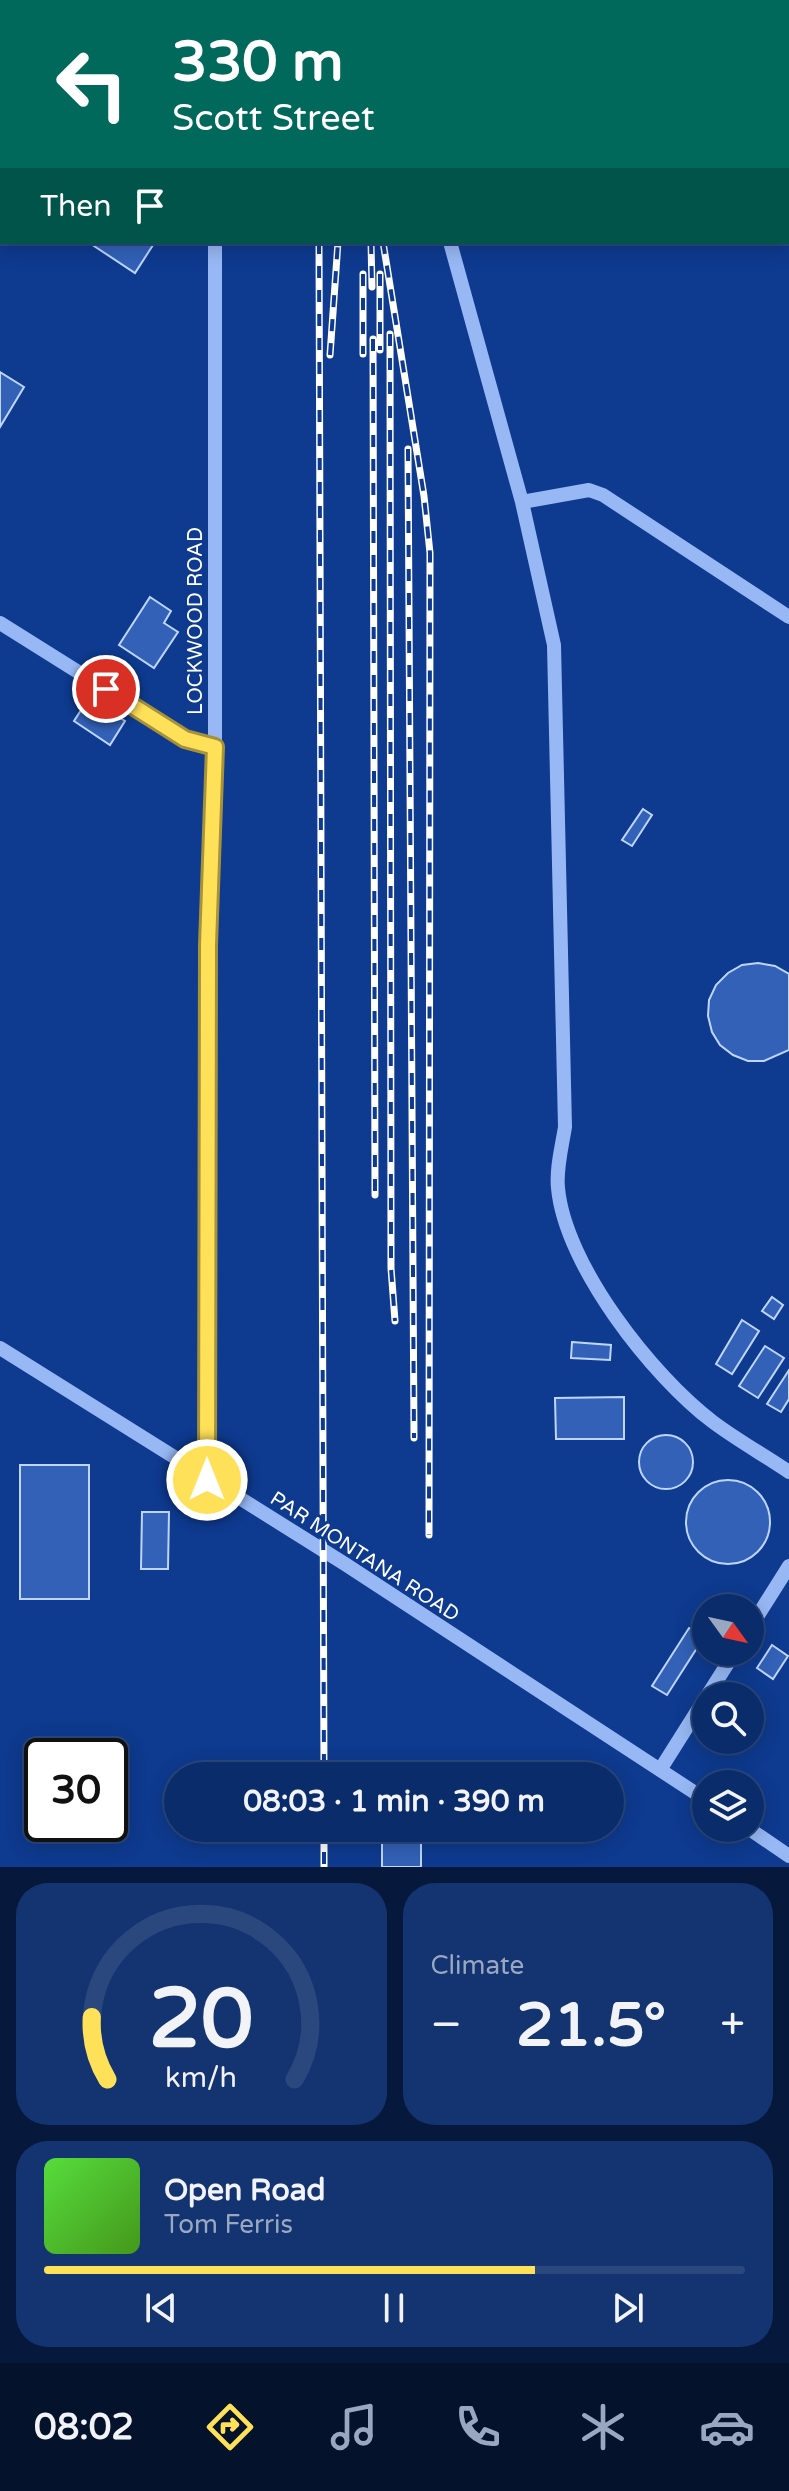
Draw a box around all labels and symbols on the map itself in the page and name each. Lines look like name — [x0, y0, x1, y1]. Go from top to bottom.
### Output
street label: LOCKWOOD ROAD — [184, 527, 208, 715]
pin — [72, 655, 140, 723]
position arrow — [165, 1438, 249, 1522]
street label: PAR MONTANA ROAD — [265, 1487, 464, 1627]
north arrow — [692, 1594, 764, 1666]
speed limit sign: 30 — [24, 1738, 128, 1842]

